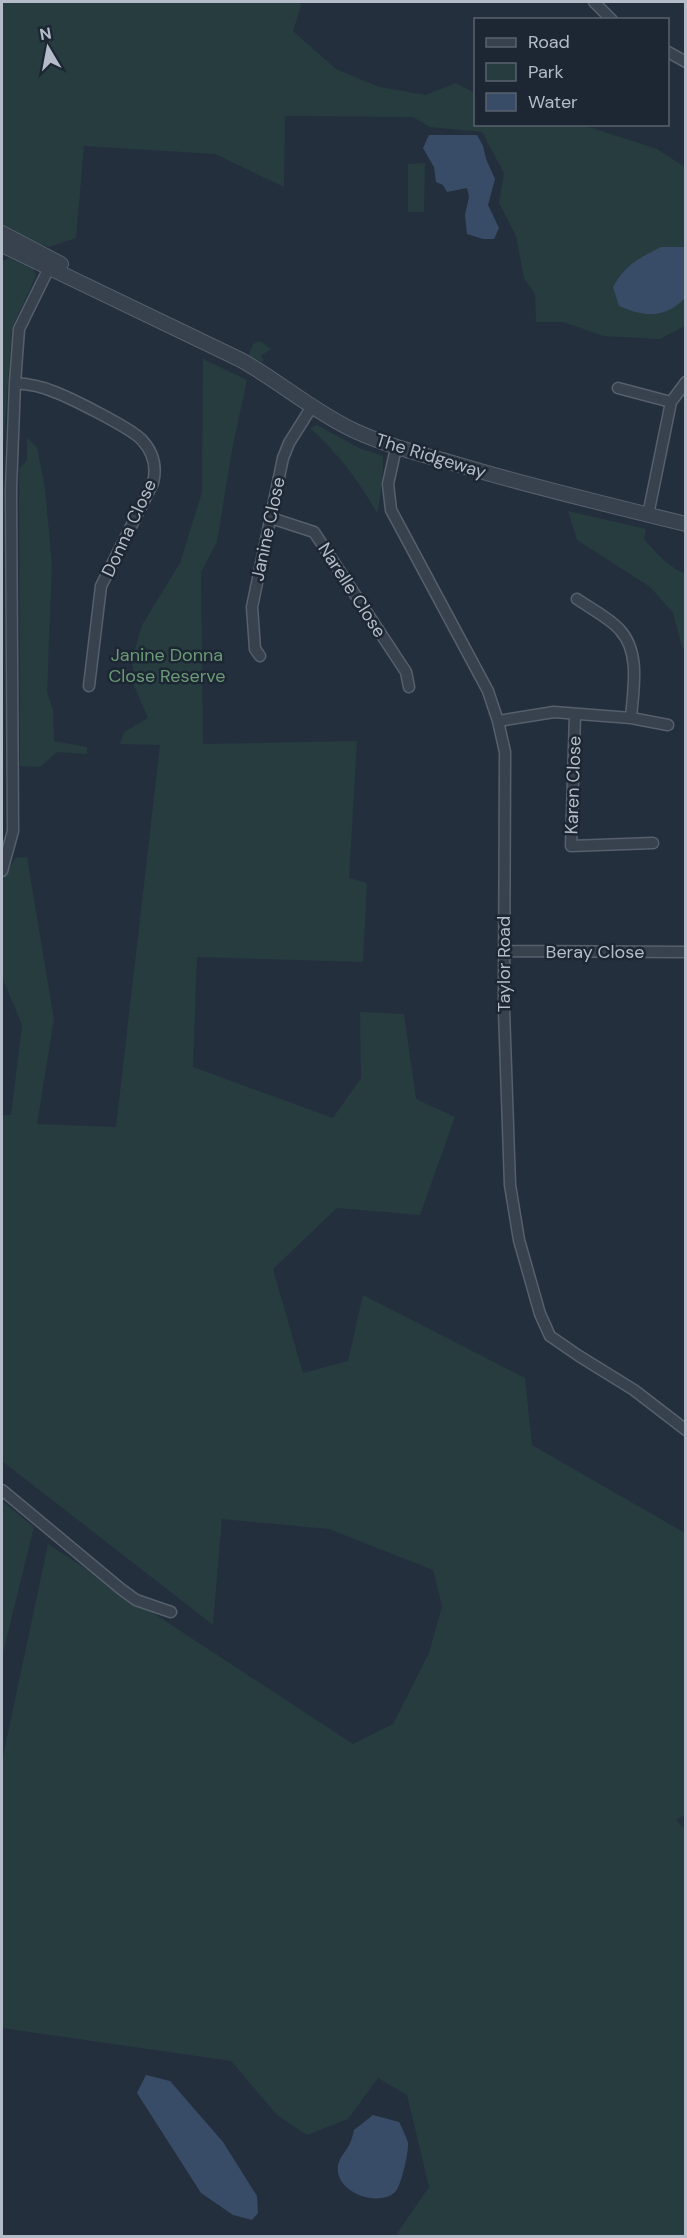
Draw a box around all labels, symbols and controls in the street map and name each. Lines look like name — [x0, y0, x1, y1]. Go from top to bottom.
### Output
north arrow — [18, 18, 78, 78]
legend — [474, 18, 669, 126]
text: N — [38, 22, 53, 45]
text: Road — [528, 30, 570, 54]
text: Park — [528, 60, 564, 84]
text: Water — [528, 90, 578, 114]
street label: The Ridgeway — [373, 428, 489, 484]
street label: Donna Close — [96, 475, 162, 581]
street label: Janine Close — [245, 475, 291, 583]
street label: Narelle Close — [312, 538, 392, 642]
park label: Janine Donna Close Reserve — [108, 643, 226, 688]
street label: Karen Close — [559, 735, 587, 835]
street label: Taylor Road — [492, 916, 516, 1012]
street label: Beray Close — [546, 940, 644, 964]

